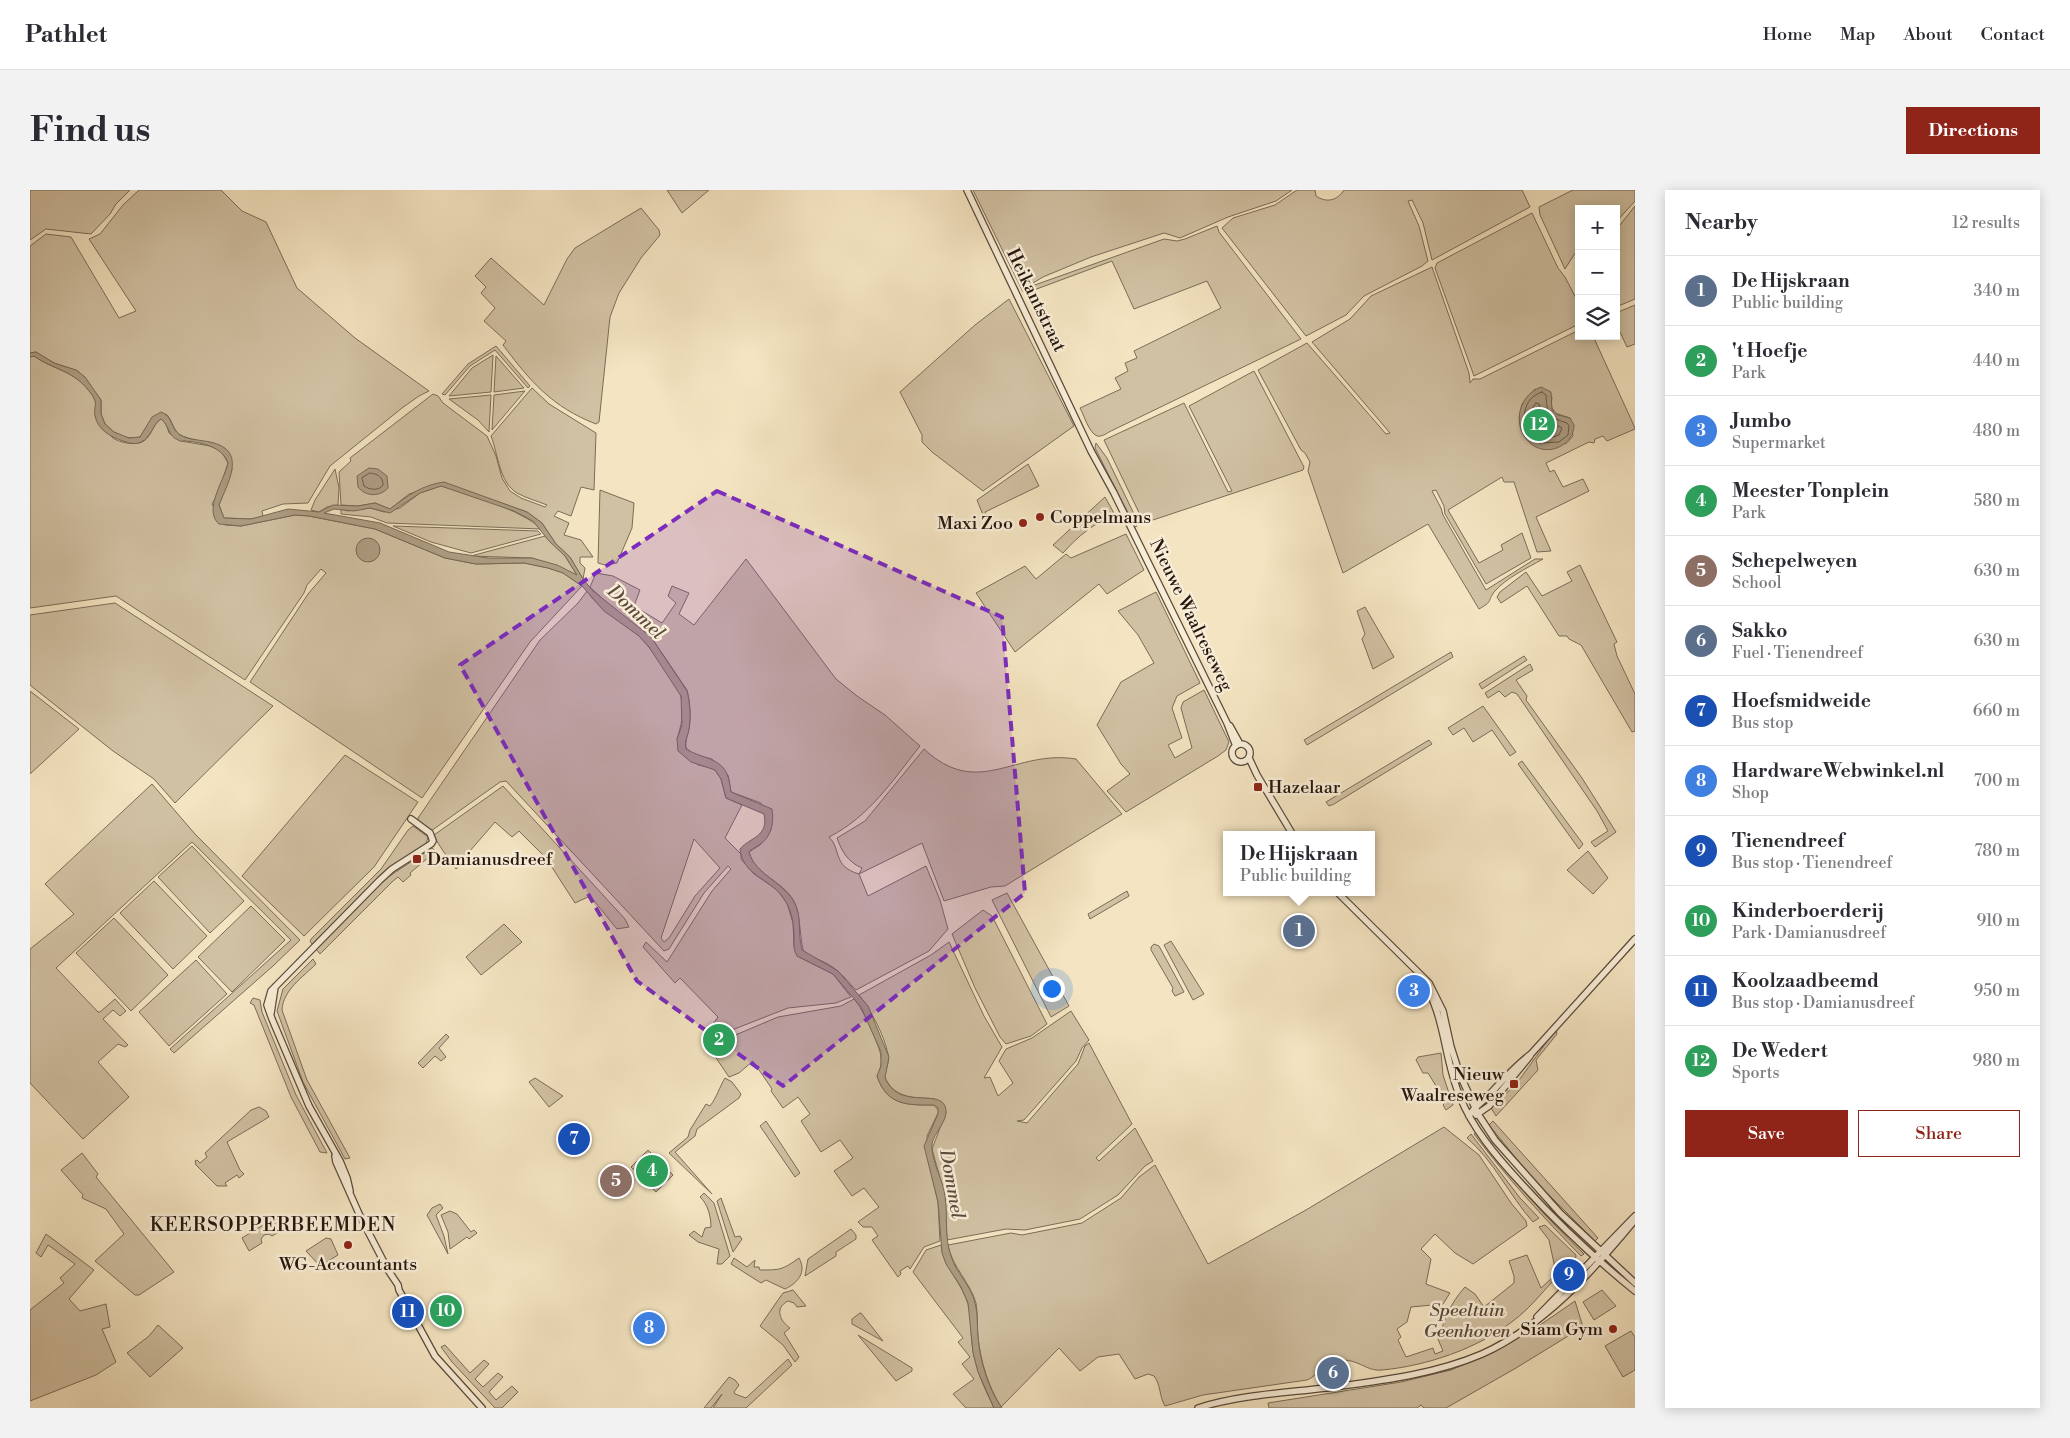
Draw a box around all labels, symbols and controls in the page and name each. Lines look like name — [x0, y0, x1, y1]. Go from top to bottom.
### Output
text: Pathlet — [25, 20, 107, 50]
text: Home — [1763, 23, 1812, 46]
text: Map — [1840, 23, 1876, 46]
text: About — [1904, 23, 1953, 46]
text: Contact — [1981, 23, 2045, 46]
button: Directions — [1906, 107, 2040, 154]
text: Find us — [30, 109, 150, 152]
map controls — [1575, 205, 1620, 340]
button: + — [1575, 205, 1620, 250]
text: Nearby — [1685, 210, 1758, 236]
text: 12 results — [1952, 213, 2020, 233]
street label: Heikantstraat — [1001, 244, 1071, 356]
button: − — [1575, 250, 1620, 295]
text: De Hijskraan — [1732, 269, 1850, 293]
text: 1 — [1697, 281, 1705, 301]
text: 340 m — [1973, 281, 2020, 301]
text: Public building — [1732, 293, 1843, 313]
button: layers — [1575, 295, 1620, 340]
text: 't Hoefje — [1732, 339, 1807, 363]
text: 2 — [1696, 351, 1706, 371]
text: 440 m — [1973, 351, 2020, 371]
text: Park — [1732, 363, 1765, 383]
pin: 12 — [1523, 406, 1555, 444]
text: Jumbo — [1732, 409, 1791, 433]
text: 3 — [1696, 421, 1706, 441]
text: 480 m — [1973, 421, 2020, 441]
text: Supermarket — [1732, 433, 1826, 453]
text: Meester Tonplein — [1732, 479, 1889, 503]
text: 4 — [1696, 491, 1706, 511]
text: 580 m — [1973, 491, 2020, 511]
text: Park — [1732, 503, 1765, 523]
place label: Coppelmans — [1050, 506, 1151, 529]
marker: Coppelmans — [1034, 511, 1046, 523]
place label: Maxi Zoo — [937, 512, 1013, 535]
marker: Maxi Zoo — [1017, 517, 1029, 529]
street label: Nieuwe Waalreseweg — [1144, 535, 1238, 696]
text: Schepelweyen — [1732, 549, 1857, 573]
text: 5 — [1696, 561, 1706, 581]
text: 630 m — [1974, 561, 2020, 581]
text: School — [1732, 573, 1781, 593]
water label: Dommel — [601, 579, 670, 645]
text: Sakko — [1732, 619, 1788, 643]
text: 6 — [1696, 631, 1706, 651]
text: 630 m — [1974, 631, 2020, 651]
text: Fuel · Tienendreef — [1732, 643, 1863, 663]
text: Hoefsmidweide — [1732, 689, 1871, 713]
text: 7 — [1696, 701, 1706, 721]
text: 660 m — [1973, 701, 2020, 721]
text: Bus stop — [1732, 713, 1794, 733]
text: HardwareWebwinkel.nl — [1732, 759, 1944, 783]
text: 8 — [1696, 771, 1706, 791]
text: 700 m — [1974, 771, 2020, 791]
place label: Hazelaar — [1268, 776, 1341, 799]
marker: Hazelaar — [1252, 781, 1264, 793]
text: Shop — [1732, 783, 1769, 803]
text: Tienendreef — [1732, 829, 1844, 853]
popup — [1223, 831, 1375, 896]
text: 9 — [1696, 841, 1706, 861]
text: 780 m — [1975, 841, 2020, 861]
text: De Hijskraan — [1240, 842, 1358, 866]
place label: Damianusdreef — [427, 848, 554, 871]
marker: Damianusdreef — [411, 853, 423, 865]
text: Bus stop · Tienendreef — [1732, 853, 1892, 873]
text: Public building — [1240, 866, 1351, 886]
text: Kinderboerderij — [1732, 899, 1884, 923]
text: 10 — [1692, 911, 1710, 931]
text: 910 m — [1977, 911, 2020, 931]
pin: 1 — [1283, 912, 1315, 950]
text: Park · Damianusdreef — [1732, 923, 1886, 943]
text: Koolzaadbeemd — [1732, 969, 1879, 993]
pin: 3 — [1398, 972, 1430, 1010]
your location — [1039, 976, 1065, 1002]
text: 11 — [1693, 981, 1709, 1001]
text: 950 m — [1974, 981, 2020, 1001]
text: Bus stop · Damianusdreef — [1732, 993, 1914, 1013]
pin: 2 — [703, 1021, 735, 1059]
text: De Wedert — [1732, 1039, 1827, 1063]
text: 12 — [1692, 1051, 1710, 1071]
text: 980 m — [1973, 1051, 2020, 1071]
place label: Nieuw Waalreseweg — [1400, 1063, 1505, 1107]
text: Sports — [1732, 1063, 1779, 1083]
marker: Nieuw Waalreseweg — [1508, 1078, 1520, 1090]
button: Save — [1685, 1110, 1848, 1157]
button: Share — [1858, 1110, 2020, 1157]
pin: 7 — [558, 1120, 590, 1158]
water label: Dommel — [934, 1146, 970, 1221]
pin: 4 — [636, 1152, 668, 1190]
pin: 5 — [600, 1162, 632, 1200]
district label: KEERSOPPERBEEMDEN — [150, 1213, 396, 1237]
marker: WG-Accountants — [342, 1239, 354, 1251]
place label: WG-Accountants — [278, 1253, 417, 1276]
pin: 9 — [1553, 1256, 1585, 1294]
pin: 10 — [430, 1292, 462, 1330]
pin: 11 — [392, 1293, 424, 1331]
park label: Speeltuin Geenhoven — [1423, 1299, 1512, 1343]
pin: 8 — [633, 1309, 665, 1347]
place label: Siam Gym — [1520, 1318, 1603, 1341]
marker: Siam Gym — [1607, 1323, 1619, 1335]
pin: 6 — [1317, 1354, 1349, 1392]

